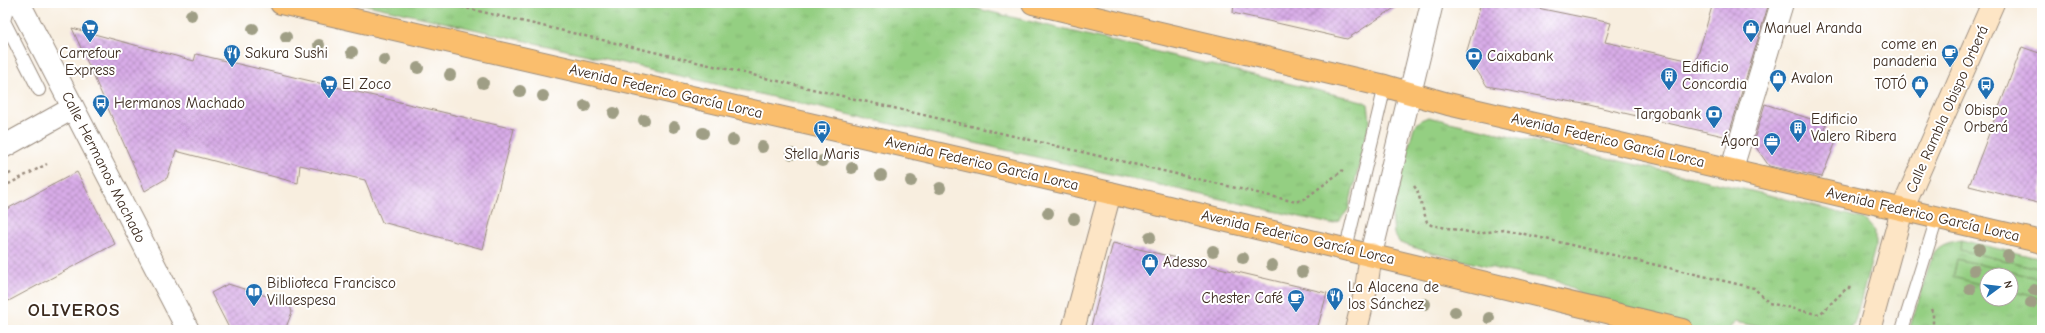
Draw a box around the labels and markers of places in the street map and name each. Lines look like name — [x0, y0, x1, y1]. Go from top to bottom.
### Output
supermarket icon: Carrefour Express — [80, 18, 100, 43]
shop icon: Manuel Aranda — [1741, 18, 1761, 43]
place label: Manuel Aranda — [1764, 19, 1862, 37]
place label: come en panaderia — [1873, 35, 1937, 70]
restaurant icon: Sakura Sushi — [222, 43, 242, 68]
cafe icon: come en panaderia — [1940, 43, 1960, 68]
place label: Carrefour Express — [59, 44, 121, 79]
place label: Sakura Sushi — [245, 44, 328, 62]
bank icon: Caixabank — [1464, 46, 1484, 71]
place label: Caixabank — [1487, 47, 1554, 65]
place label: Edificio Concordia — [1682, 58, 1747, 93]
building icon: Edificio Concordia — [1659, 66, 1679, 91]
shop icon: Avalon — [1768, 68, 1788, 93]
place label: Avalon — [1791, 69, 1833, 87]
supermarket icon: El Zoco — [319, 74, 339, 99]
place label: TOTÓ — [1874, 74, 1907, 93]
shop icon: TOTÓ — [1910, 74, 1930, 99]
place label: El Zoco — [342, 75, 391, 93]
bus stop icon: Obispo Orberá — [1976, 75, 1996, 100]
bus stop icon: Hermanos Machado — [91, 93, 111, 118]
place label: Hermanos Machado — [114, 94, 245, 112]
place label: Obispo Orberá — [1964, 101, 2008, 136]
bank icon: Targobank — [1704, 104, 1724, 129]
place label: Targobank — [1634, 105, 1702, 123]
place label: Edificio Valero Ribera — [1811, 110, 1897, 145]
building icon: Edificio Valero Ribera — [1788, 118, 1808, 143]
bus stop icon: Stella Maris — [812, 119, 832, 144]
place label: Ágora — [1721, 131, 1759, 150]
office icon: Ágora — [1762, 131, 1782, 156]
place label: Stella Maris — [785, 145, 859, 163]
shop icon: Adesso — [1140, 252, 1160, 277]
place label: Adesso — [1163, 253, 1208, 271]
place label: Biblioteca Francisco Villaespesa — [267, 274, 396, 309]
place label: La Alacena de los Sánchez — [1348, 278, 1439, 313]
library icon: Biblioteca Francisco Villaespesa — [244, 282, 264, 307]
restaurant icon: La Alacena de los Sánchez — [1325, 286, 1345, 311]
cafe icon: Chester Café — [1286, 288, 1306, 313]
place label: Chester Café — [1201, 289, 1283, 307]

